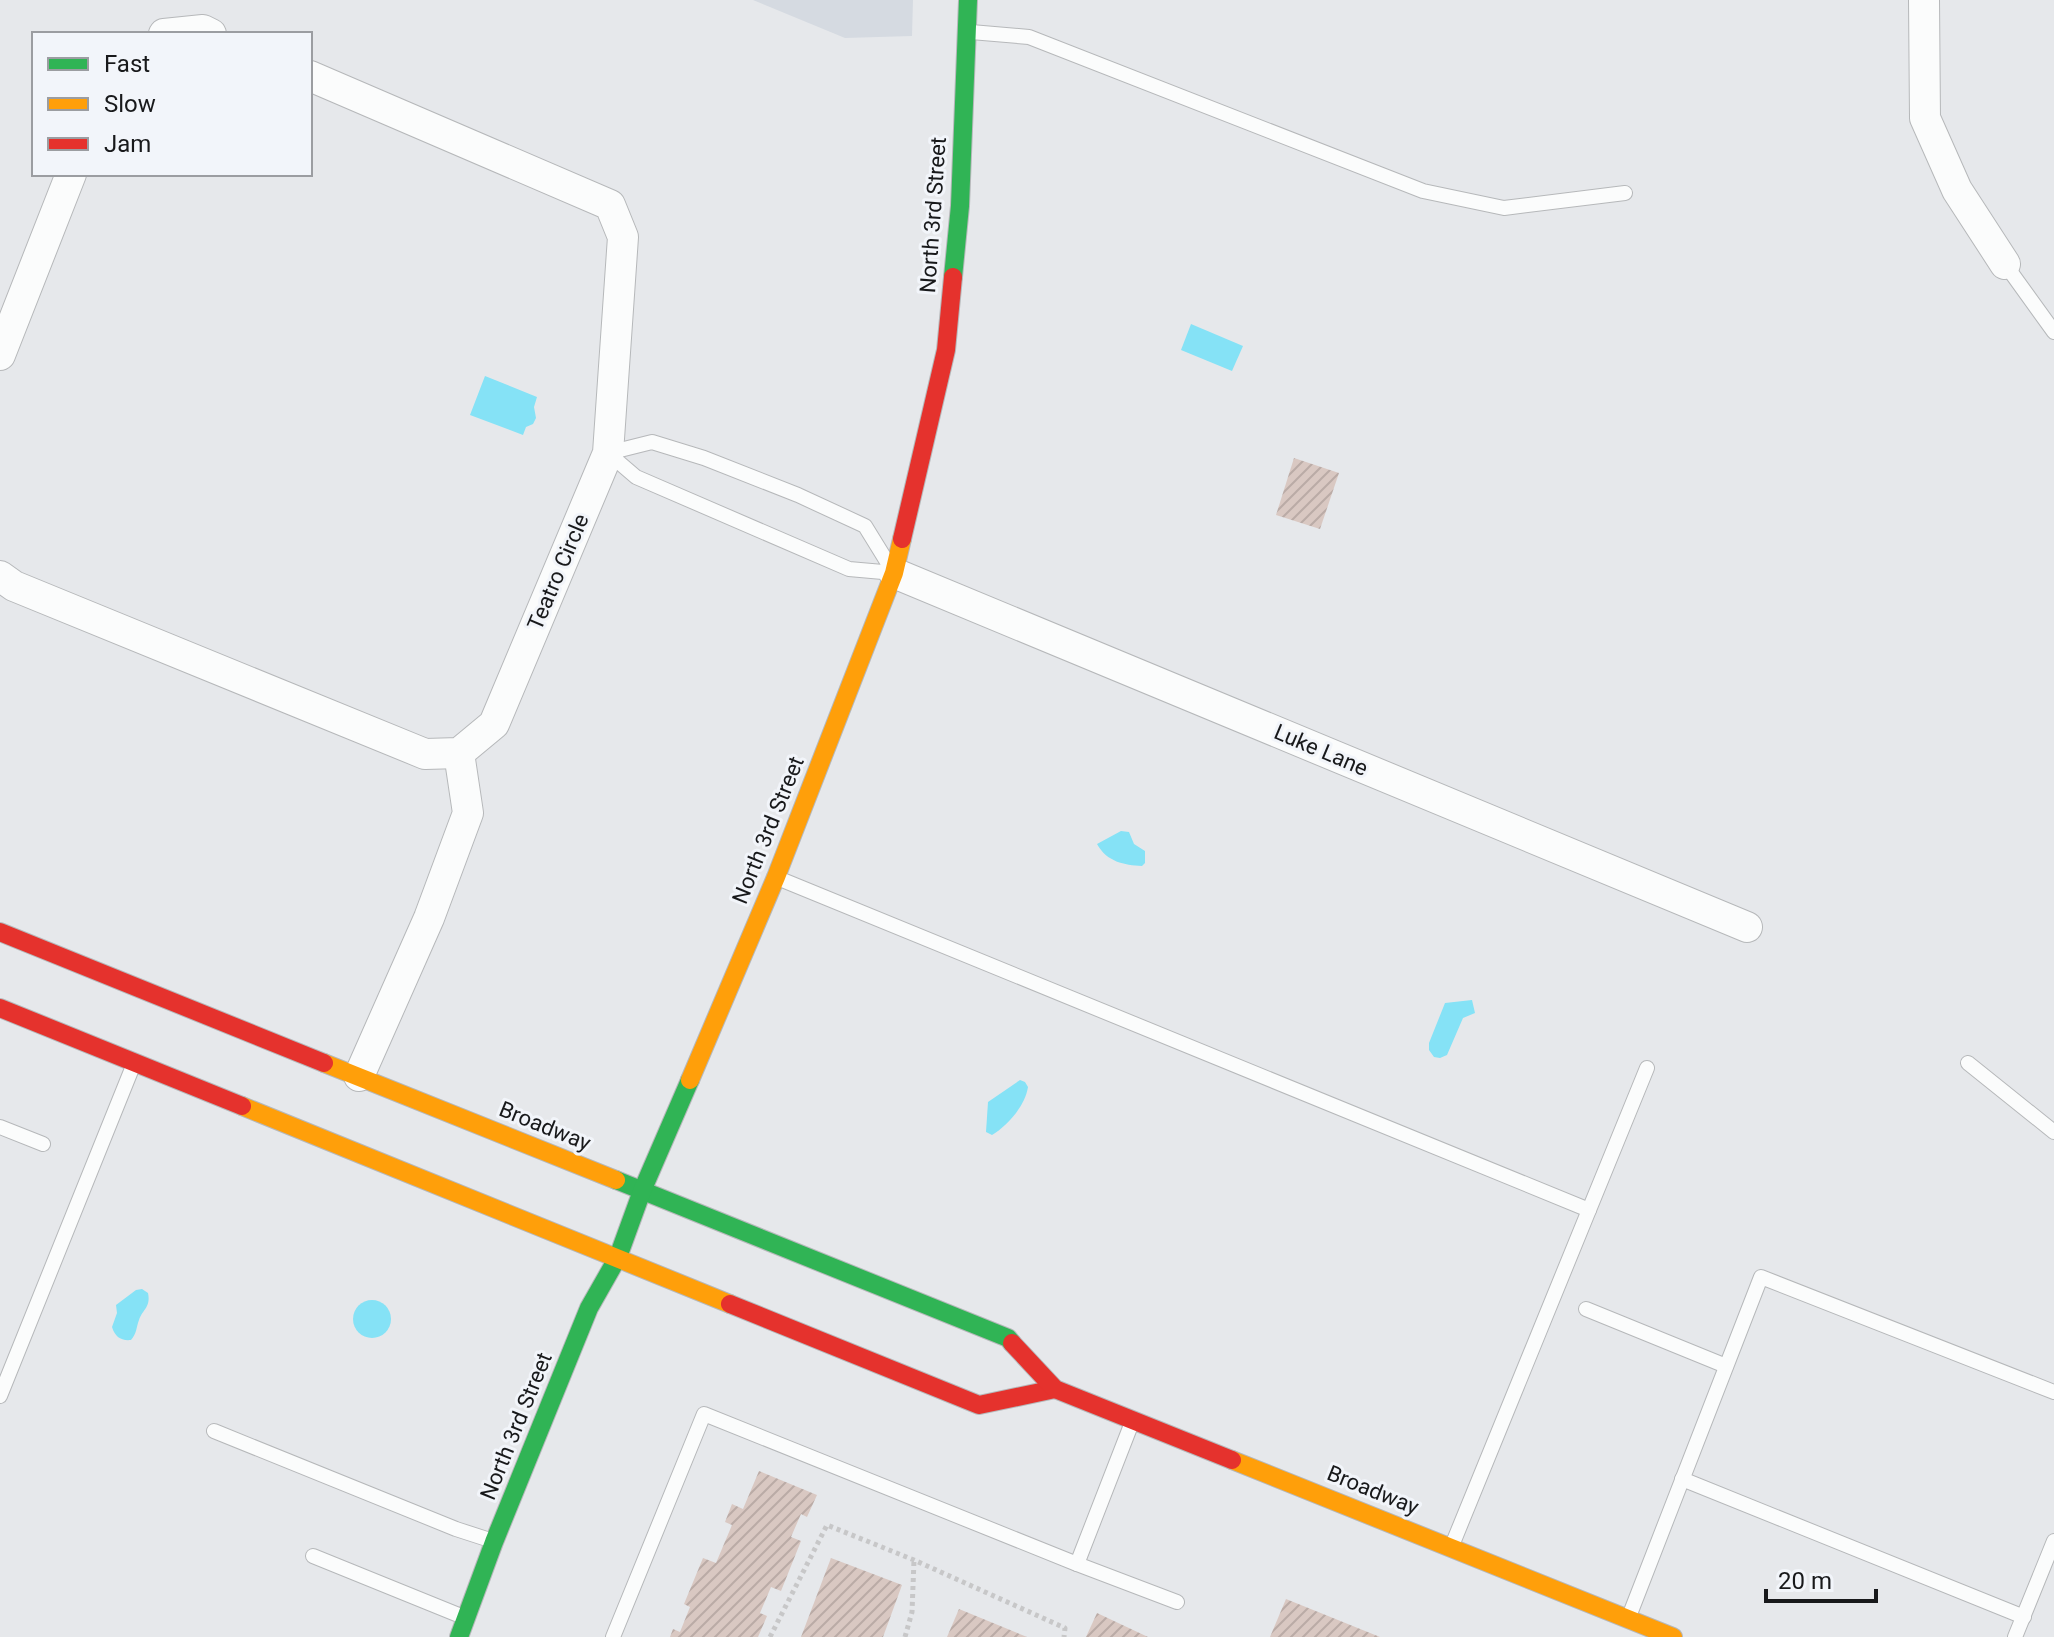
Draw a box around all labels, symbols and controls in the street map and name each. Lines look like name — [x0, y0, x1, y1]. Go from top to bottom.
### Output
legend — [32, 32, 312, 176]
text: Fast — [104, 50, 150, 78]
text: Slow — [104, 90, 156, 118]
text: Jam — [104, 130, 151, 158]
street label: North 3rd Street — [915, 136, 951, 294]
street label: Teatro Circle — [522, 510, 594, 634]
street label: Luke Lane — [1270, 719, 1372, 781]
street label: North 3rd Street — [727, 753, 809, 907]
street label: Broadway — [496, 1096, 595, 1156]
street label: North 3rd Street — [475, 1349, 557, 1503]
street label: Broadway — [1324, 1460, 1423, 1520]
scale bar — [1766, 1553, 1876, 1603]
text: 20 m — [1778, 1567, 1832, 1595]

